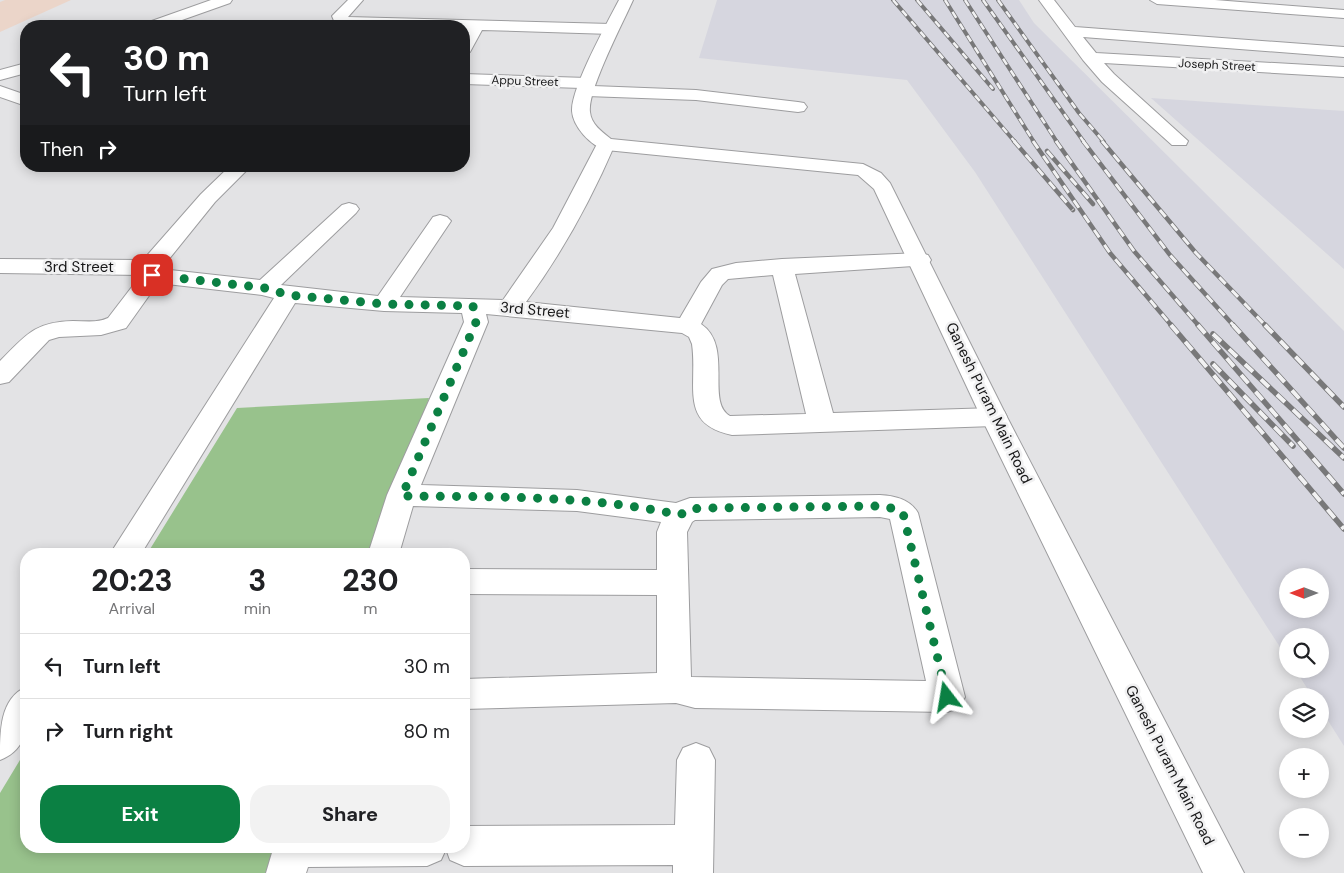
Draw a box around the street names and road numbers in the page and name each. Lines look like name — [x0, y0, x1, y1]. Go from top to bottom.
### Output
street label: Joseph Street — [1178, 55, 1256, 75]
street label: Appu Street — [491, 72, 559, 90]
street label: 3rd Street — [44, 257, 114, 277]
street label: 3rd Street — [499, 297, 571, 323]
street label: Ganesh Puram Main Road — [941, 319, 1037, 487]
street label: Ganesh Puram Main Road — [1121, 682, 1219, 848]

